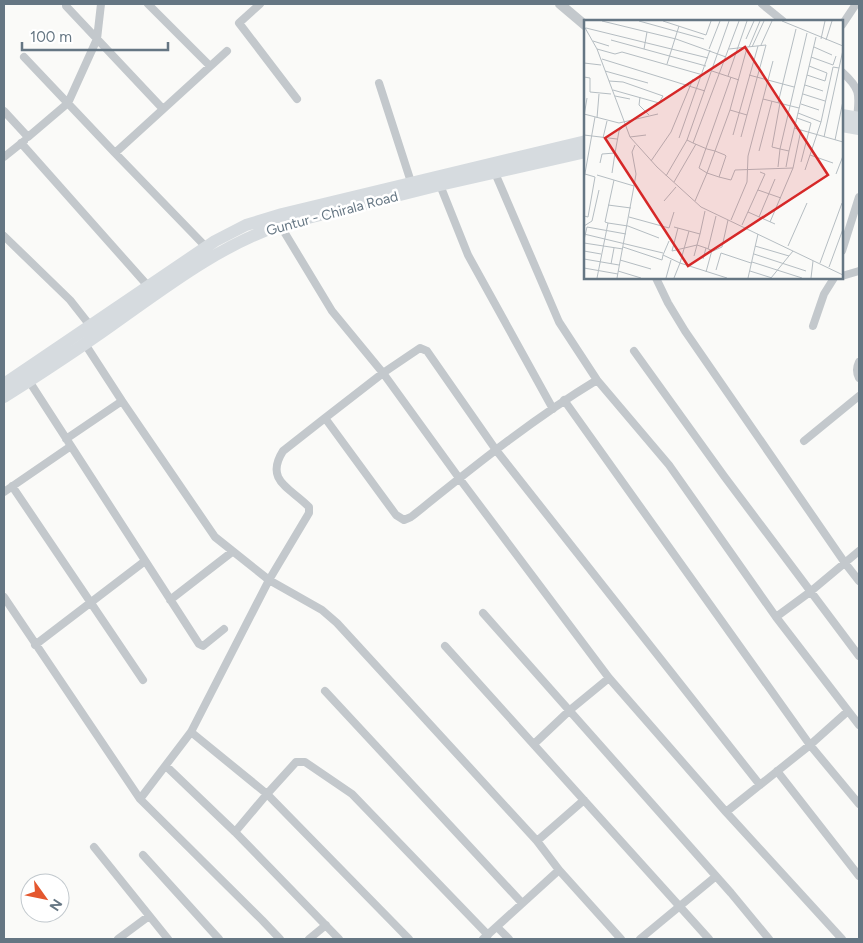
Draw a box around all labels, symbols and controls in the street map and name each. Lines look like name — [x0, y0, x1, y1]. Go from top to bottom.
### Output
scale bar — [22, 20, 169, 52]
inset map — [584, 20, 843, 279]
text: 100 m — [30, 28, 72, 46]
street label: Guntur - Chirala Road — [264, 188, 400, 239]
north arrow — [20, 873, 70, 923]
text: N — [45, 896, 66, 914]

